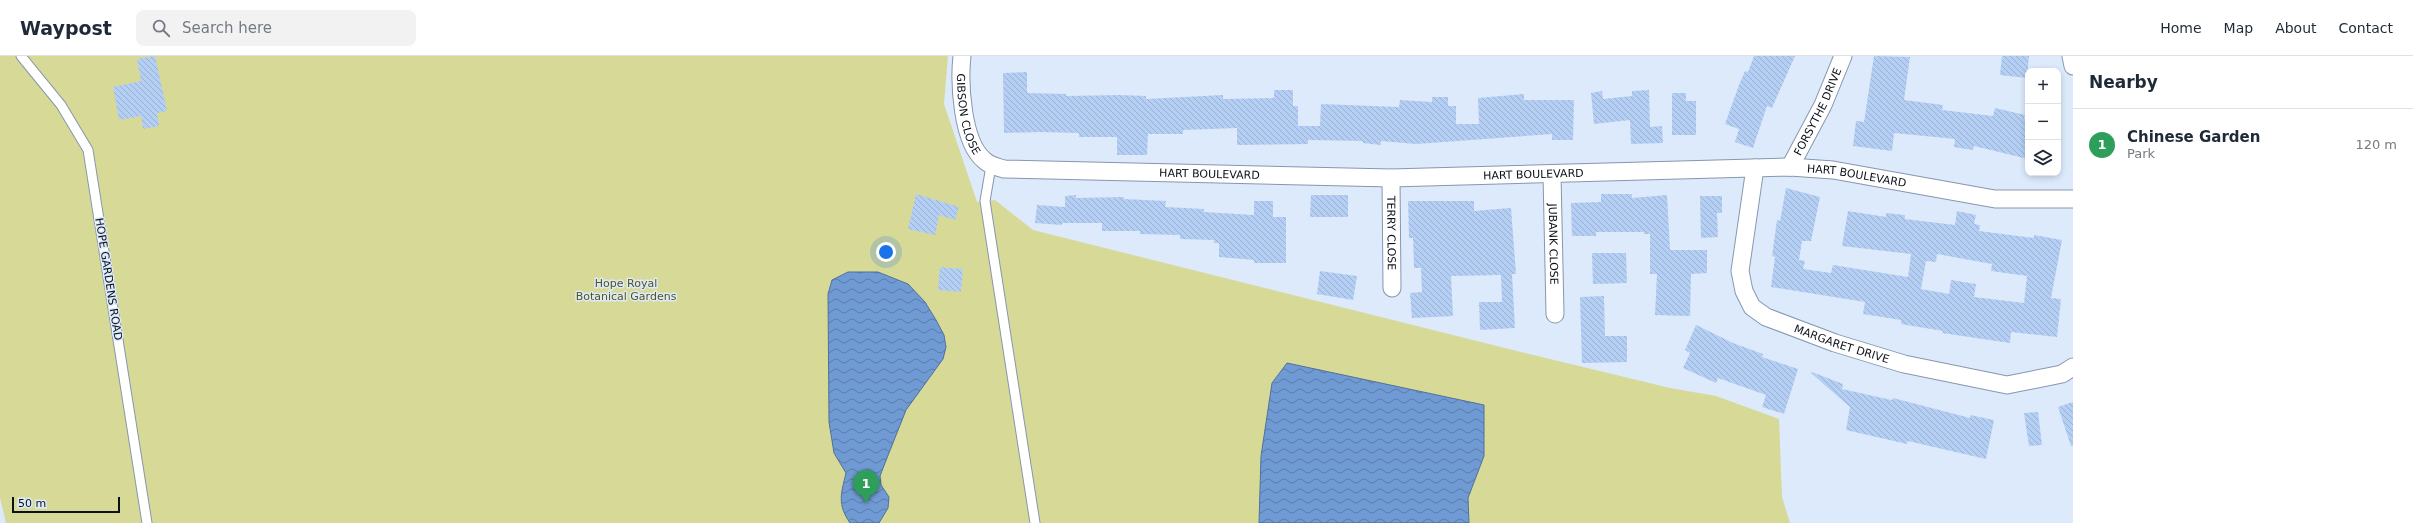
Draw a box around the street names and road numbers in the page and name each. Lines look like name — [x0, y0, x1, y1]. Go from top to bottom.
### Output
street label: FORSYTHE DRIVE — [1791, 66, 1844, 158]
street label: GIBSON CLOSE — [954, 73, 983, 157]
street label: HART BOULEVARD — [1806, 162, 1907, 190]
street label: HART BOULEVARD — [1159, 167, 1260, 182]
street label: HART BOULEVARD — [1483, 167, 1584, 182]
street label: TERRY CLOSE — [1384, 195, 1398, 270]
street label: JUBANK CLOSE — [1546, 202, 1560, 285]
street label: HOPE GARDENS ROAD — [92, 217, 125, 341]
street label: MARGARET DRIVE — [1792, 322, 1891, 366]

